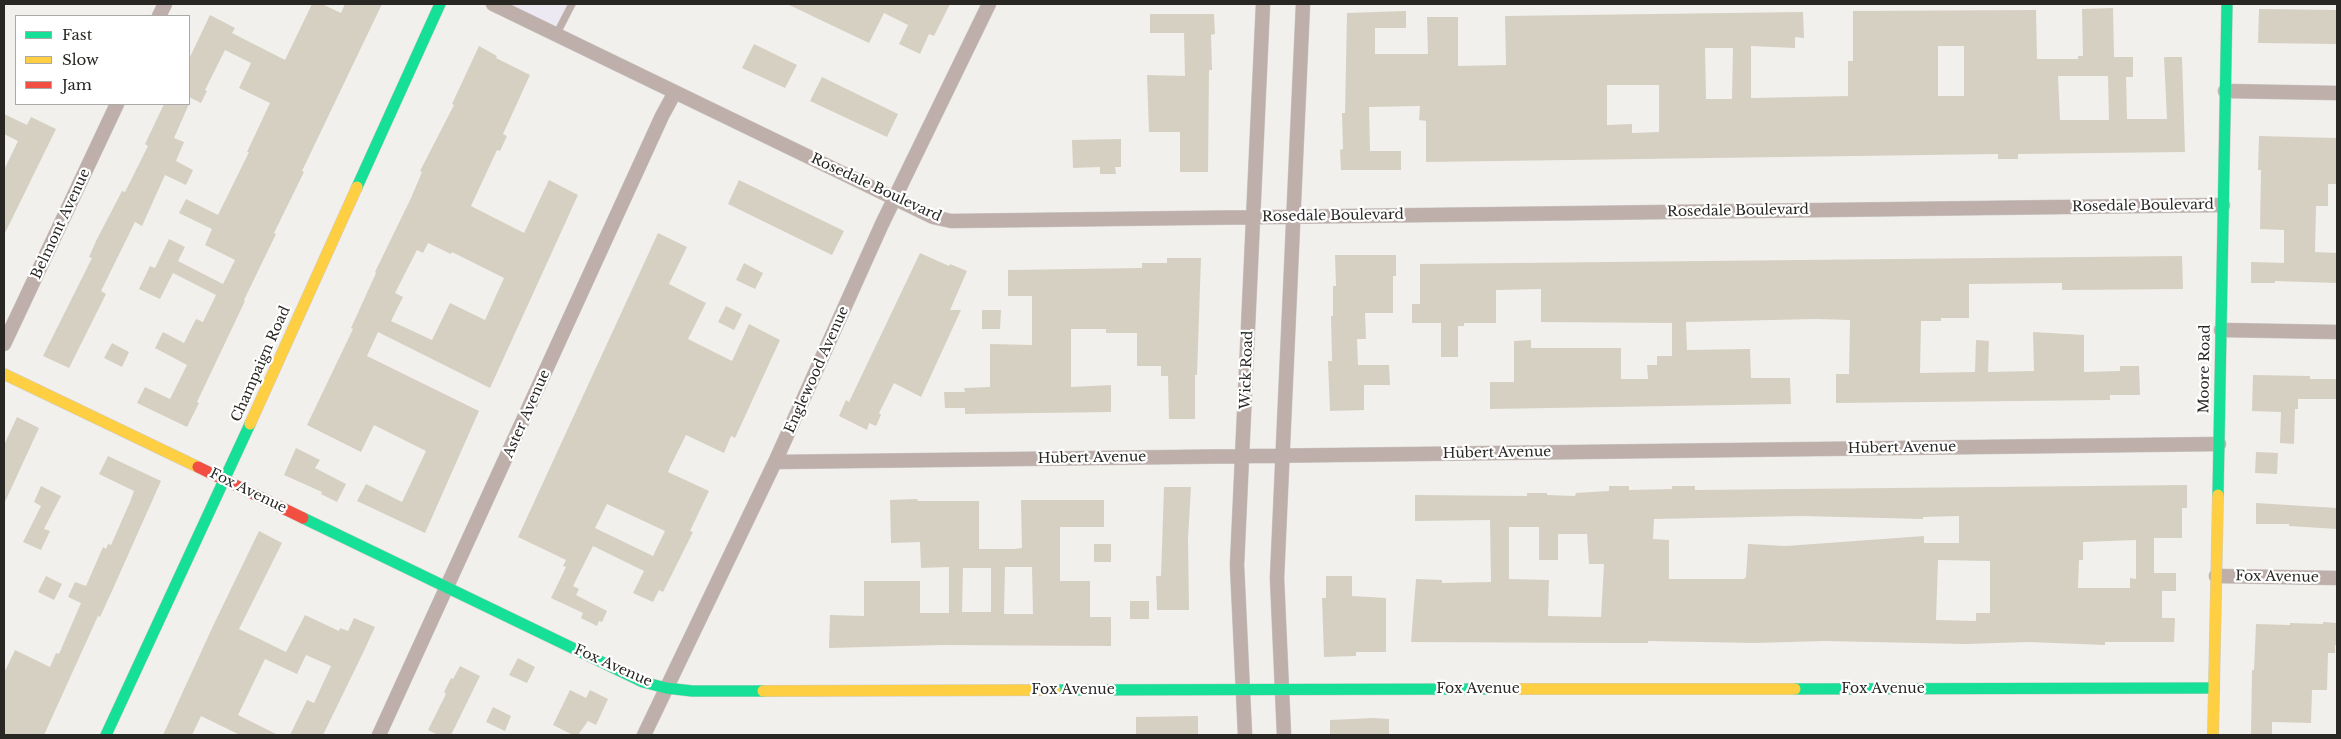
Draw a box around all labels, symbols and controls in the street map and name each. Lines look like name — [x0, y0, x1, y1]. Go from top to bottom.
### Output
legend — [15, 15, 190, 105]
text: Fast — [62, 25, 92, 44]
text: Slow — [62, 50, 99, 69]
text: Jam — [62, 75, 92, 94]
street label: Rosedale Boulevard — [808, 150, 944, 226]
street label: Belmont Avenue — [28, 166, 94, 282]
street label: Rosedale Boulevard — [2072, 196, 2214, 216]
street label: Rosedale Boulevard — [1667, 201, 1809, 221]
street label: Rosedale Boulevard — [1262, 206, 1404, 226]
street label: Champaign Road — [228, 303, 294, 425]
street label: Englewood Avenue — [781, 304, 853, 436]
street label: Moore Road — [2196, 324, 2214, 414]
street label: Wick Road — [1237, 330, 1257, 410]
street label: Aster Avenue — [500, 367, 554, 461]
street label: Hubert Avenue — [1848, 439, 1956, 457]
street label: Hubert Avenue — [1443, 444, 1551, 462]
street label: Hubert Avenue — [1038, 449, 1146, 467]
street label: Fox Avenue — [207, 465, 289, 517]
street label: Fox Avenue — [2235, 568, 2319, 586]
street label: Fox Avenue — [571, 641, 655, 691]
street label: Fox Avenue — [1436, 681, 1520, 697]
street label: Fox Avenue — [1841, 681, 1925, 697]
street label: Fox Avenue — [1031, 682, 1115, 698]

